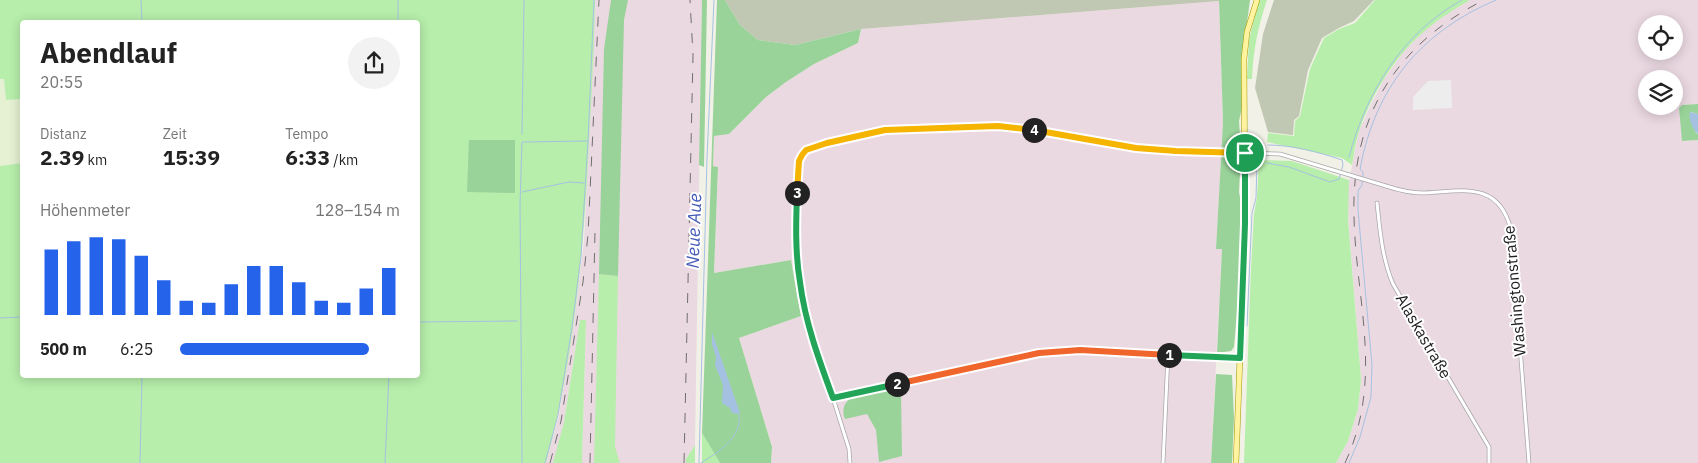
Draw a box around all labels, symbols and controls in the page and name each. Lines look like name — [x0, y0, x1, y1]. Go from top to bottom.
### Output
map controls — [1638, 15, 1683, 115]
button: locate — [1638, 15, 1683, 60]
text: Abendlauf — [40, 34, 177, 71]
button: share — [348, 37, 400, 89]
button: layers — [1638, 70, 1683, 115]
text: 20:55 — [40, 72, 83, 92]
pin: 4 — [1022, 118, 1046, 142]
text: 4 — [1030, 121, 1039, 139]
text: Distanz — [40, 125, 86, 143]
text: Zeit — [163, 125, 187, 143]
text: Tempo — [285, 125, 328, 143]
pin — [1224, 132, 1266, 174]
icon: arrive — [1231, 139, 1259, 167]
text: 2.39 — [40, 143, 84, 171]
text: 15:39 — [163, 143, 220, 171]
text: 6:33 — [285, 143, 330, 171]
text: km — [84, 151, 107, 169]
text: /km — [330, 151, 358, 169]
pin: 3 — [784, 180, 810, 206]
text: 3 — [793, 184, 802, 202]
water label: Neue Aue — [681, 193, 706, 269]
text: Höhenmeter — [40, 200, 130, 220]
text: 128–154 m — [315, 200, 400, 220]
street label: Washingtonstraße — [1498, 225, 1530, 357]
street label: Alaskastraße — [1392, 290, 1456, 382]
text: 500 m — [40, 339, 87, 359]
text: 6:25 — [120, 339, 153, 359]
pin: 1 — [1156, 342, 1182, 368]
text: 1 — [1165, 346, 1174, 364]
pin: 2 — [884, 372, 910, 396]
text: 2 — [893, 375, 902, 393]

